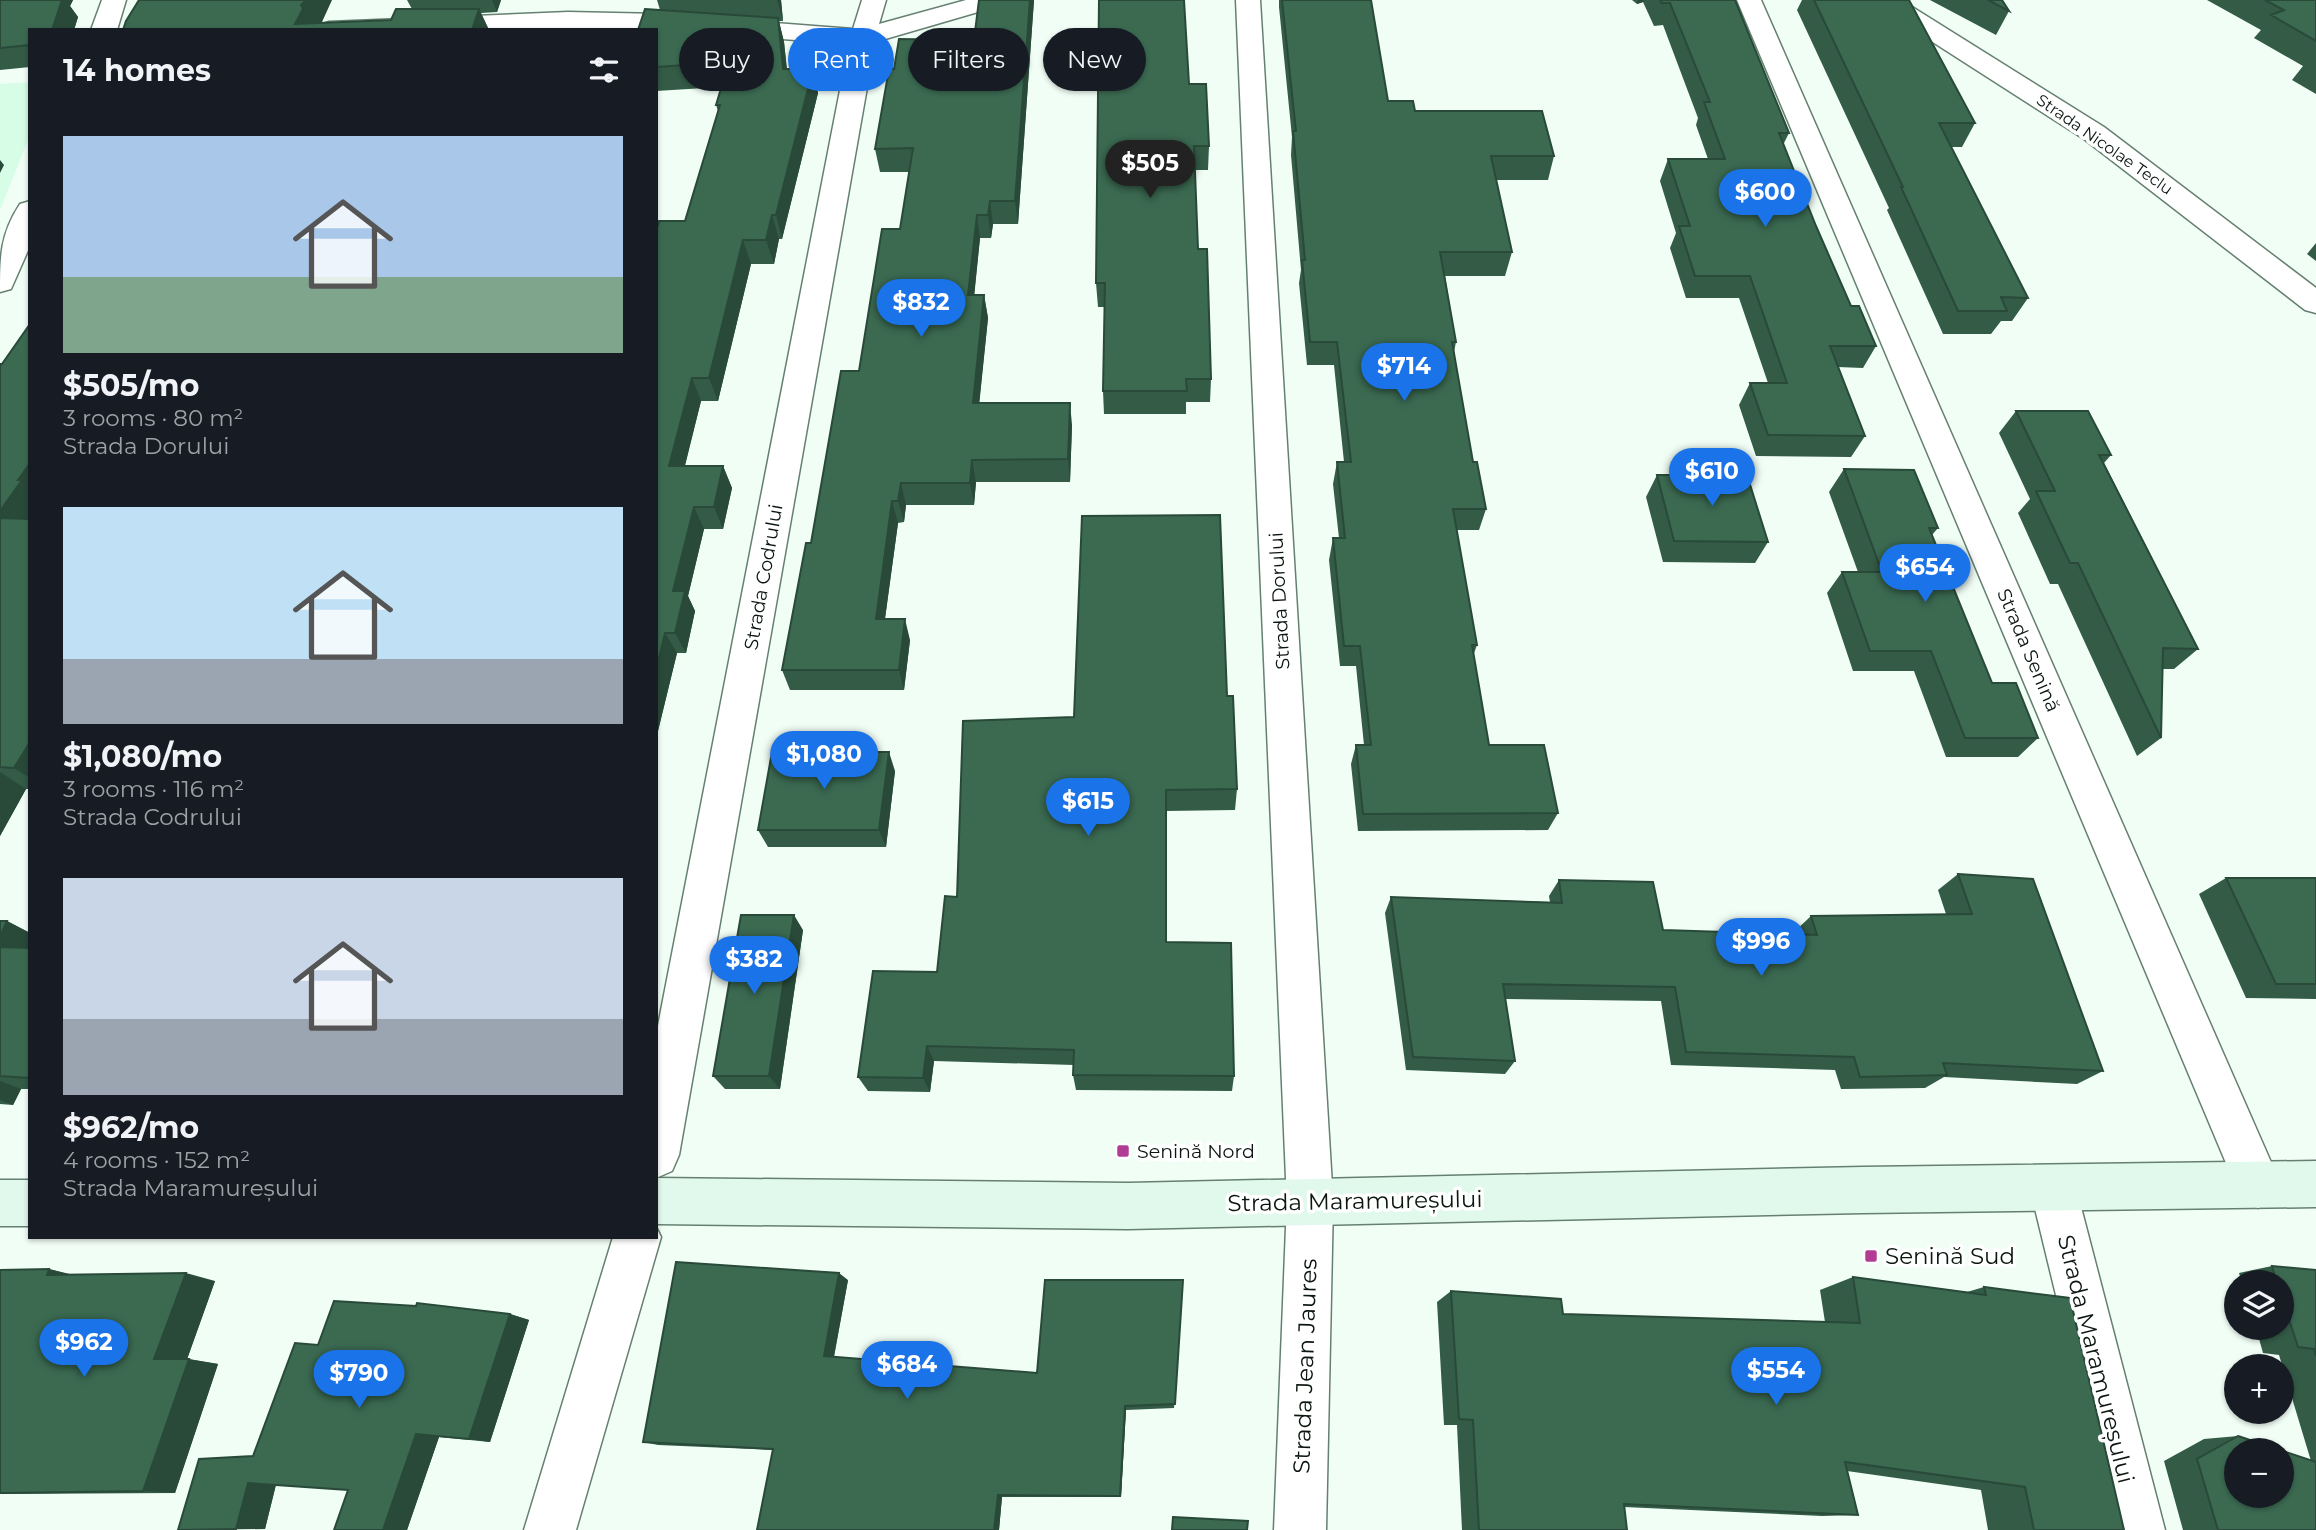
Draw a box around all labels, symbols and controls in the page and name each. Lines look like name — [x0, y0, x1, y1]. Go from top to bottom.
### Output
chip: Buy — [679, 28, 774, 91]
chip: Rent — [788, 28, 894, 91]
chip: Filters — [908, 28, 1029, 91]
chip: New — [1043, 28, 1146, 91]
icon: filters — [585, 51, 623, 89]
text: 14 homes — [63, 52, 211, 89]
street label: Strada Nicolae Teclu — [2033, 90, 2176, 199]
pin: $505 — [1109, 140, 1191, 200]
text: $505 — [1121, 149, 1179, 177]
pin: $600 — [1724, 170, 1806, 229]
text: $600 — [1735, 178, 1795, 206]
icon: home — [280, 181, 406, 307]
pin: $832 — [880, 280, 962, 339]
text: $832 — [893, 288, 949, 316]
pin: $714 — [1363, 344, 1445, 403]
text: $714 — [1377, 352, 1431, 380]
text: $505/mo — [63, 367, 199, 404]
text: 3 rooms · 80 m² — [63, 404, 243, 432]
text: Strada Dorului — [63, 432, 229, 460]
pin: $610 — [1671, 448, 1753, 508]
text: $610 — [1685, 457, 1739, 485]
street label: Strada Codrului — [739, 502, 788, 652]
street label: Strada Dorului — [1264, 532, 1295, 670]
pin: $654 — [1884, 544, 1966, 604]
icon: home — [280, 552, 406, 678]
text: $654 — [1896, 553, 1954, 581]
street label: Strada Senină — [1992, 585, 2065, 715]
pin: $1,080 — [767, 732, 881, 791]
text: $1,080/mo — [63, 738, 222, 775]
text: $1,080 — [786, 740, 862, 768]
text: 3 rooms · 116 m² — [63, 775, 244, 803]
pin: $615 — [1047, 778, 1129, 838]
text: $615 — [1062, 787, 1114, 815]
text: Strada Codrului — [63, 803, 242, 831]
pin: $996 — [1720, 918, 1802, 978]
icon: home — [280, 923, 406, 1049]
text: $996 — [1732, 927, 1790, 955]
pin: $382 — [713, 936, 795, 996]
text: $382 — [726, 945, 782, 973]
text: $962/mo — [63, 1109, 199, 1146]
place label: Senină Nord — [1137, 1140, 1255, 1163]
marker: Senină Nord — [1115, 1143, 1131, 1159]
text: 4 rooms · 152 m² — [63, 1146, 250, 1174]
text: Strada Maramureșului — [63, 1174, 318, 1202]
street label: Strada Maramureșului — [1227, 1185, 1483, 1217]
street label: Strada Maramureșului — [2052, 1232, 2140, 1486]
place label: Senină Sud — [1885, 1242, 2015, 1270]
marker: Senină Sud — [1863, 1248, 1879, 1264]
street label: Strada Jean Jaures — [1287, 1258, 1323, 1474]
map controls — [2224, 1270, 2294, 1508]
button: layers — [2224, 1270, 2294, 1340]
pin: $962 — [43, 1320, 125, 1379]
text: $962 — [55, 1328, 113, 1356]
pin: $684 — [866, 1342, 948, 1401]
pin: $554 — [1735, 1348, 1817, 1407]
pin: $790 — [318, 1350, 400, 1410]
text: $684 — [877, 1350, 937, 1378]
button: + — [2224, 1354, 2294, 1424]
text: $554 — [1747, 1356, 1805, 1384]
text: $790 — [330, 1359, 388, 1387]
button: − — [2224, 1438, 2294, 1508]

